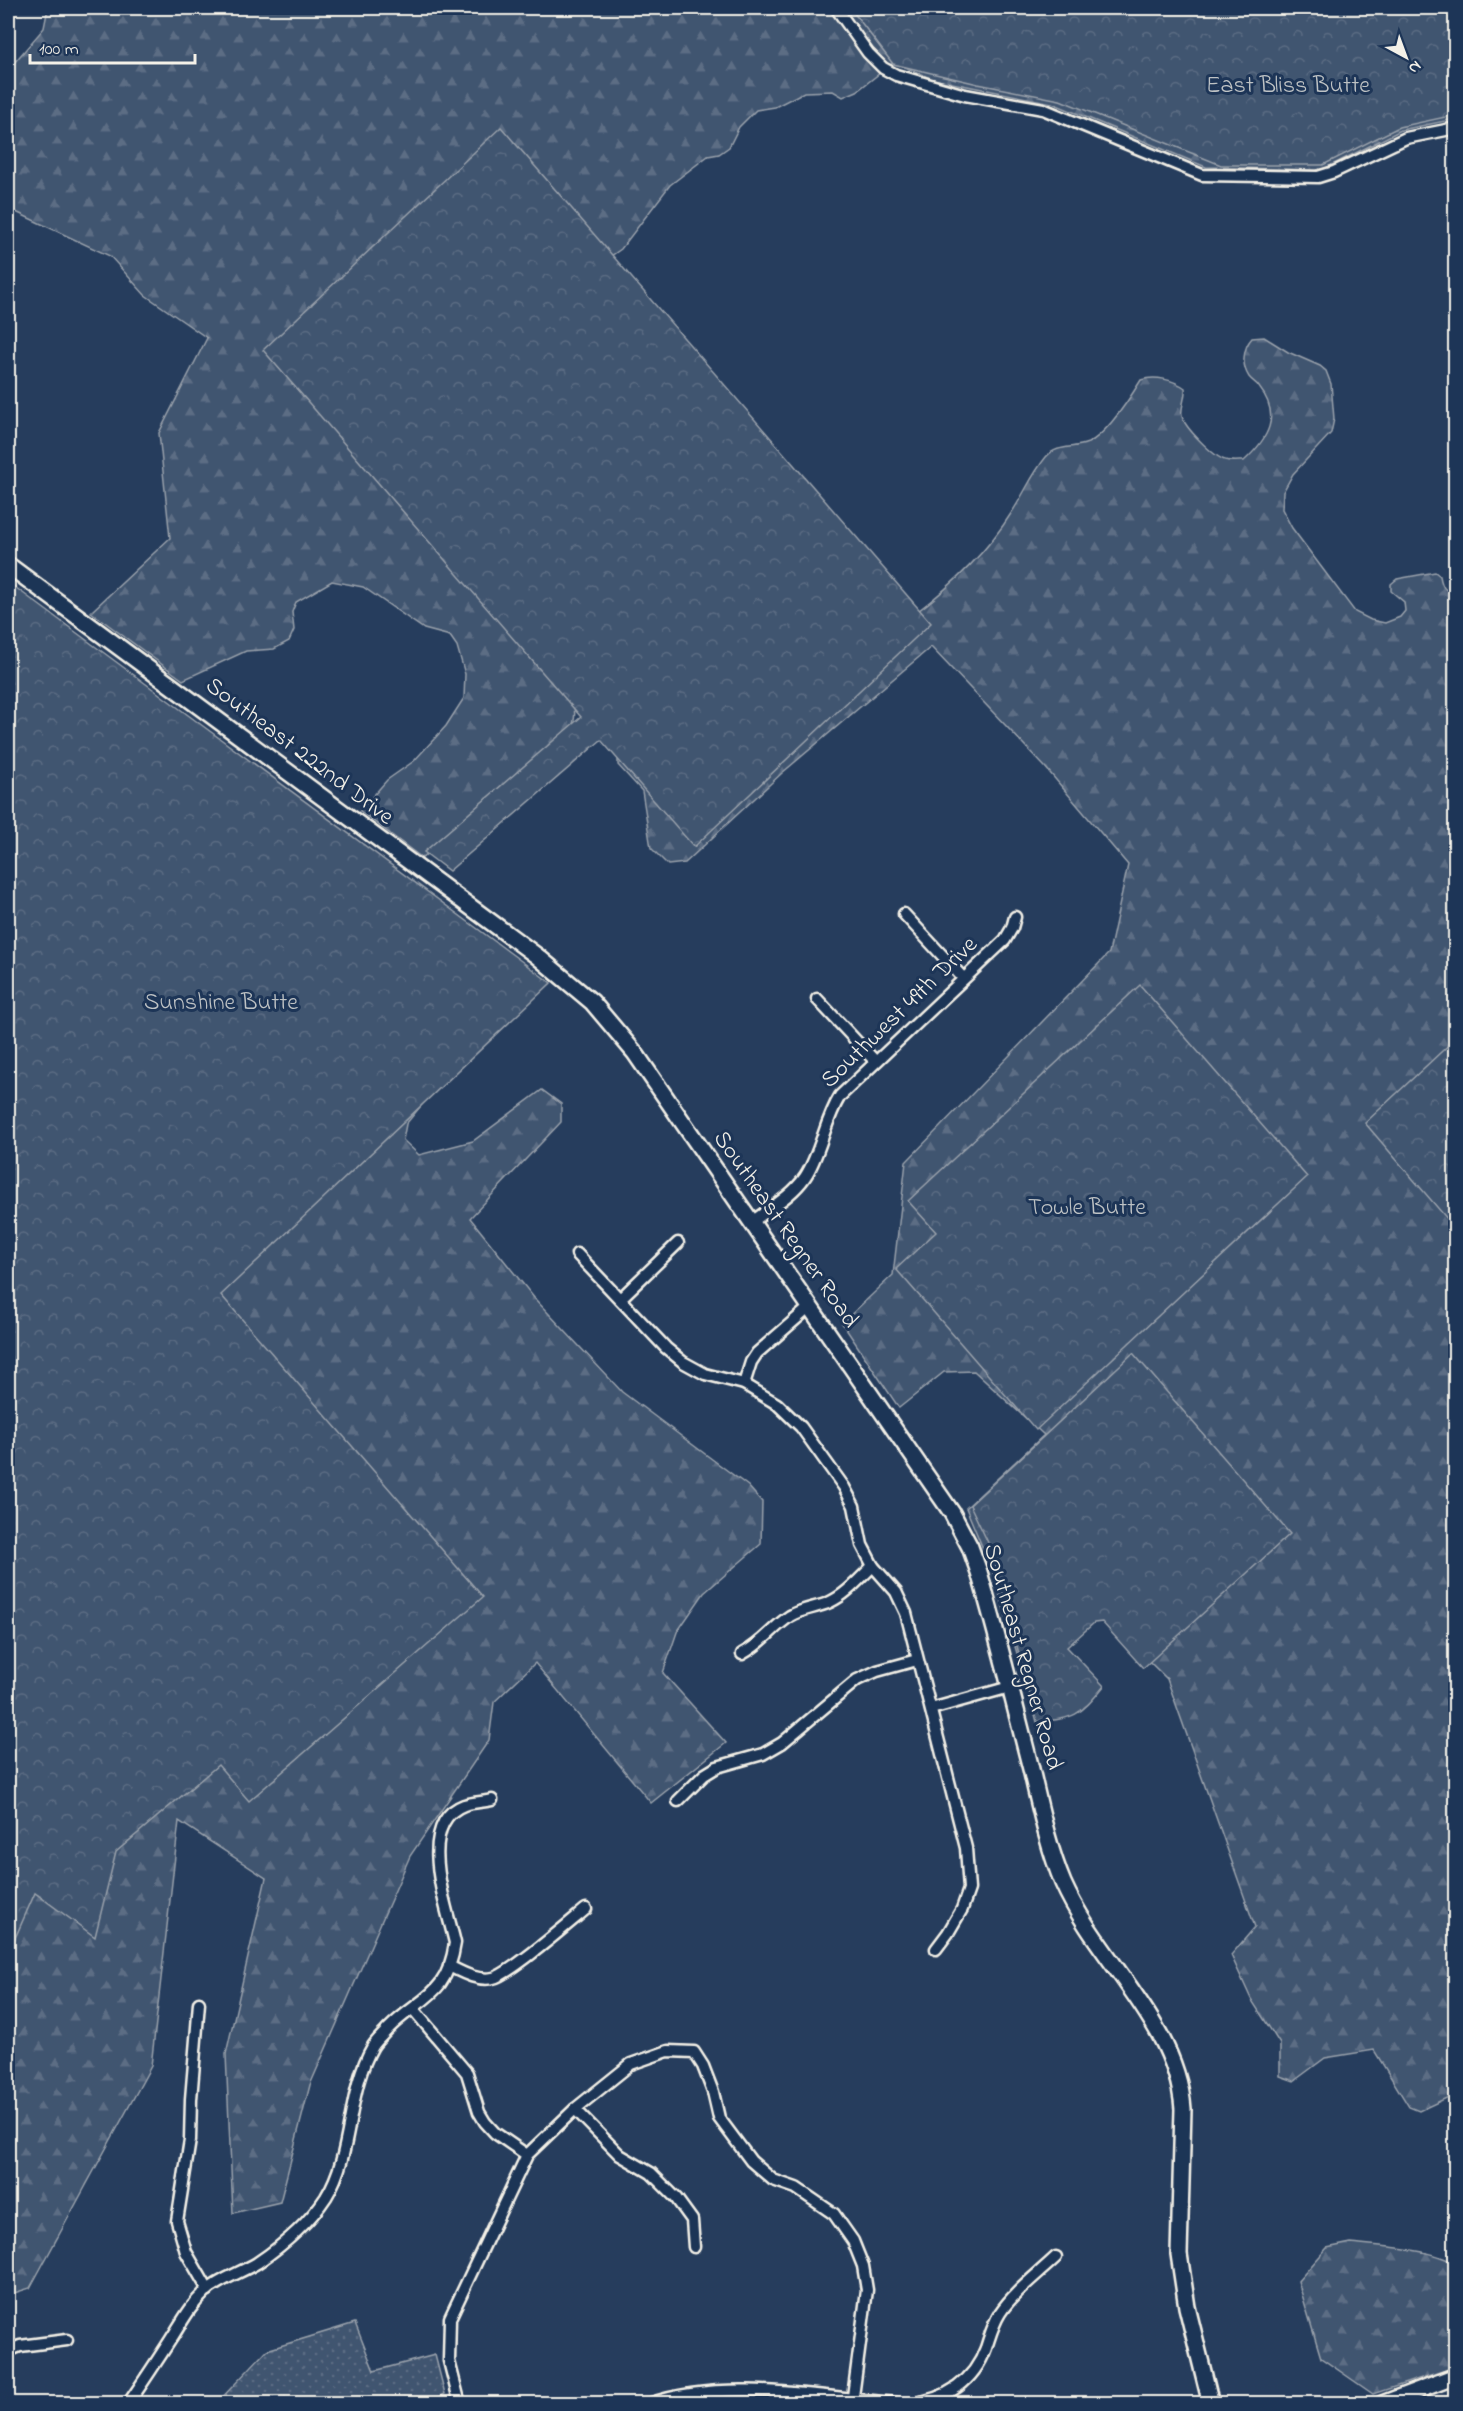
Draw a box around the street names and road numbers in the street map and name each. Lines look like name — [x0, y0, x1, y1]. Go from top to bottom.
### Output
street label: Southeast 222nd Drive — [197, 669, 401, 835]
street label: Southwest 49th Drive — [814, 929, 987, 1097]
street label: Southeast Regner Road — [704, 1124, 867, 1336]
street label: Southeast Regner Road — [973, 1540, 1071, 1775]

